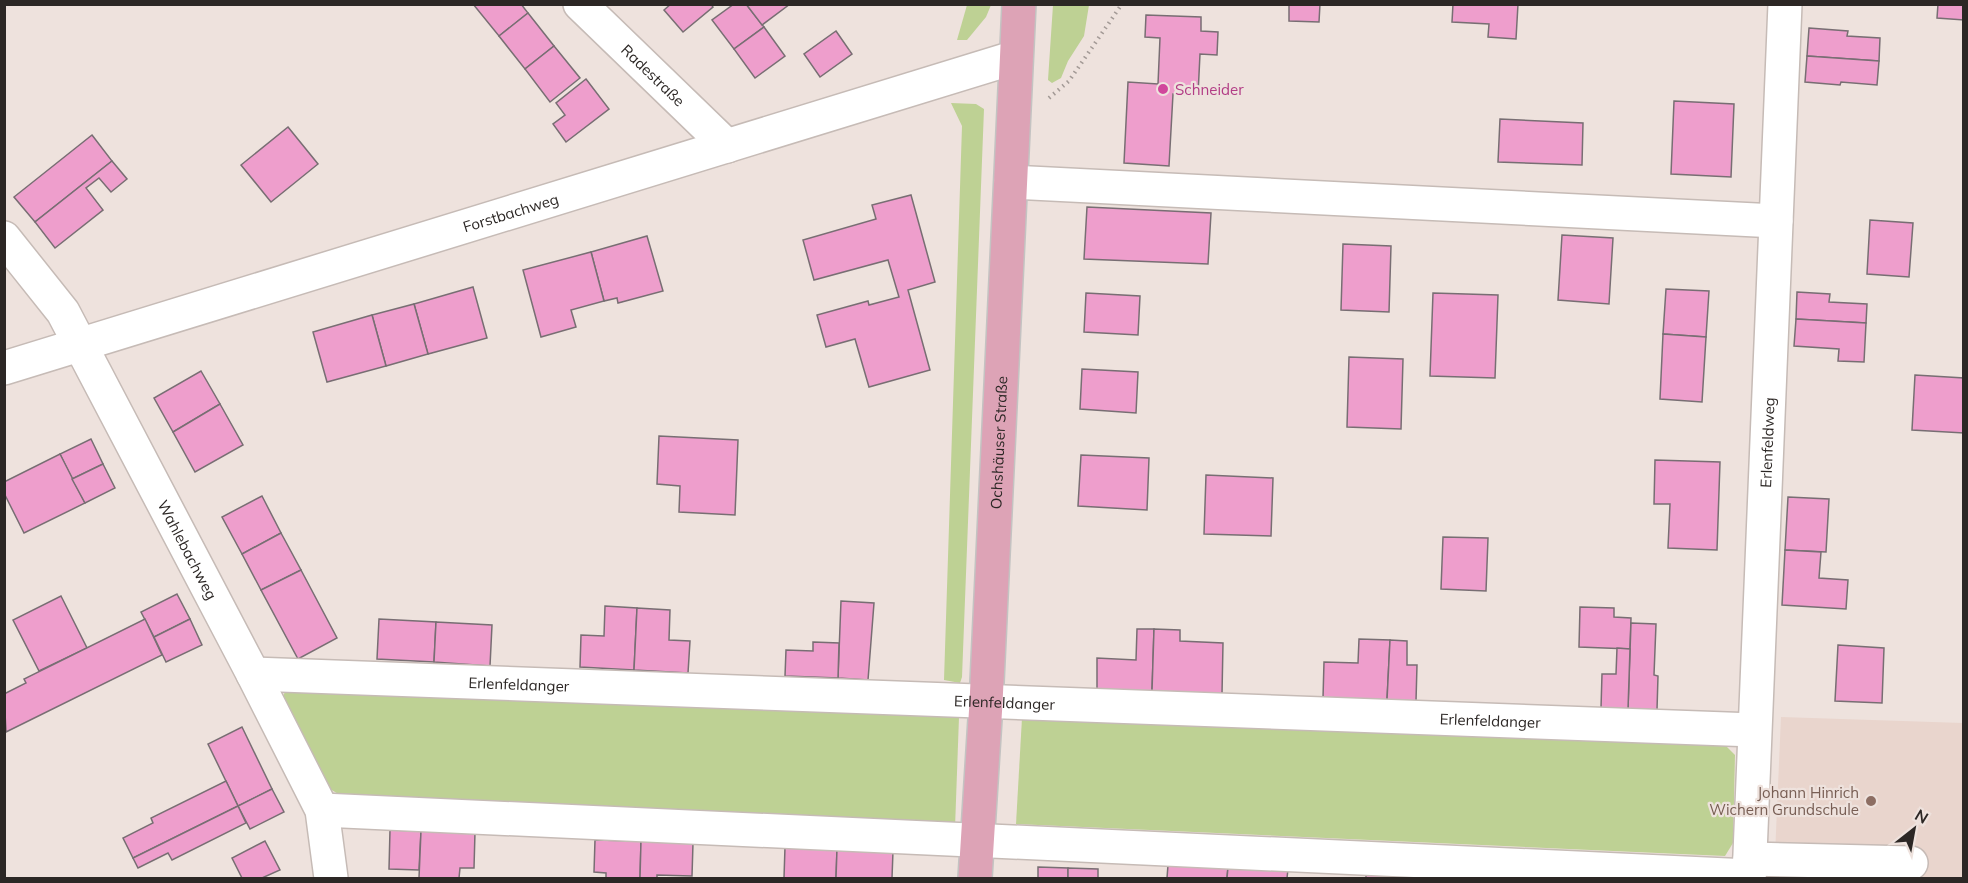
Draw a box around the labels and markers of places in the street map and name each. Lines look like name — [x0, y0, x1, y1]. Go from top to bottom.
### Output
place label: Schneider — [1175, 80, 1244, 99]
marker: Schneider — [1156, 82, 1170, 96]
place label: Johann Hinrich Wichern Grundschule — [1709, 783, 1859, 819]
marker: Johann Hinrich Wichern Grundschule — [1864, 794, 1878, 808]

